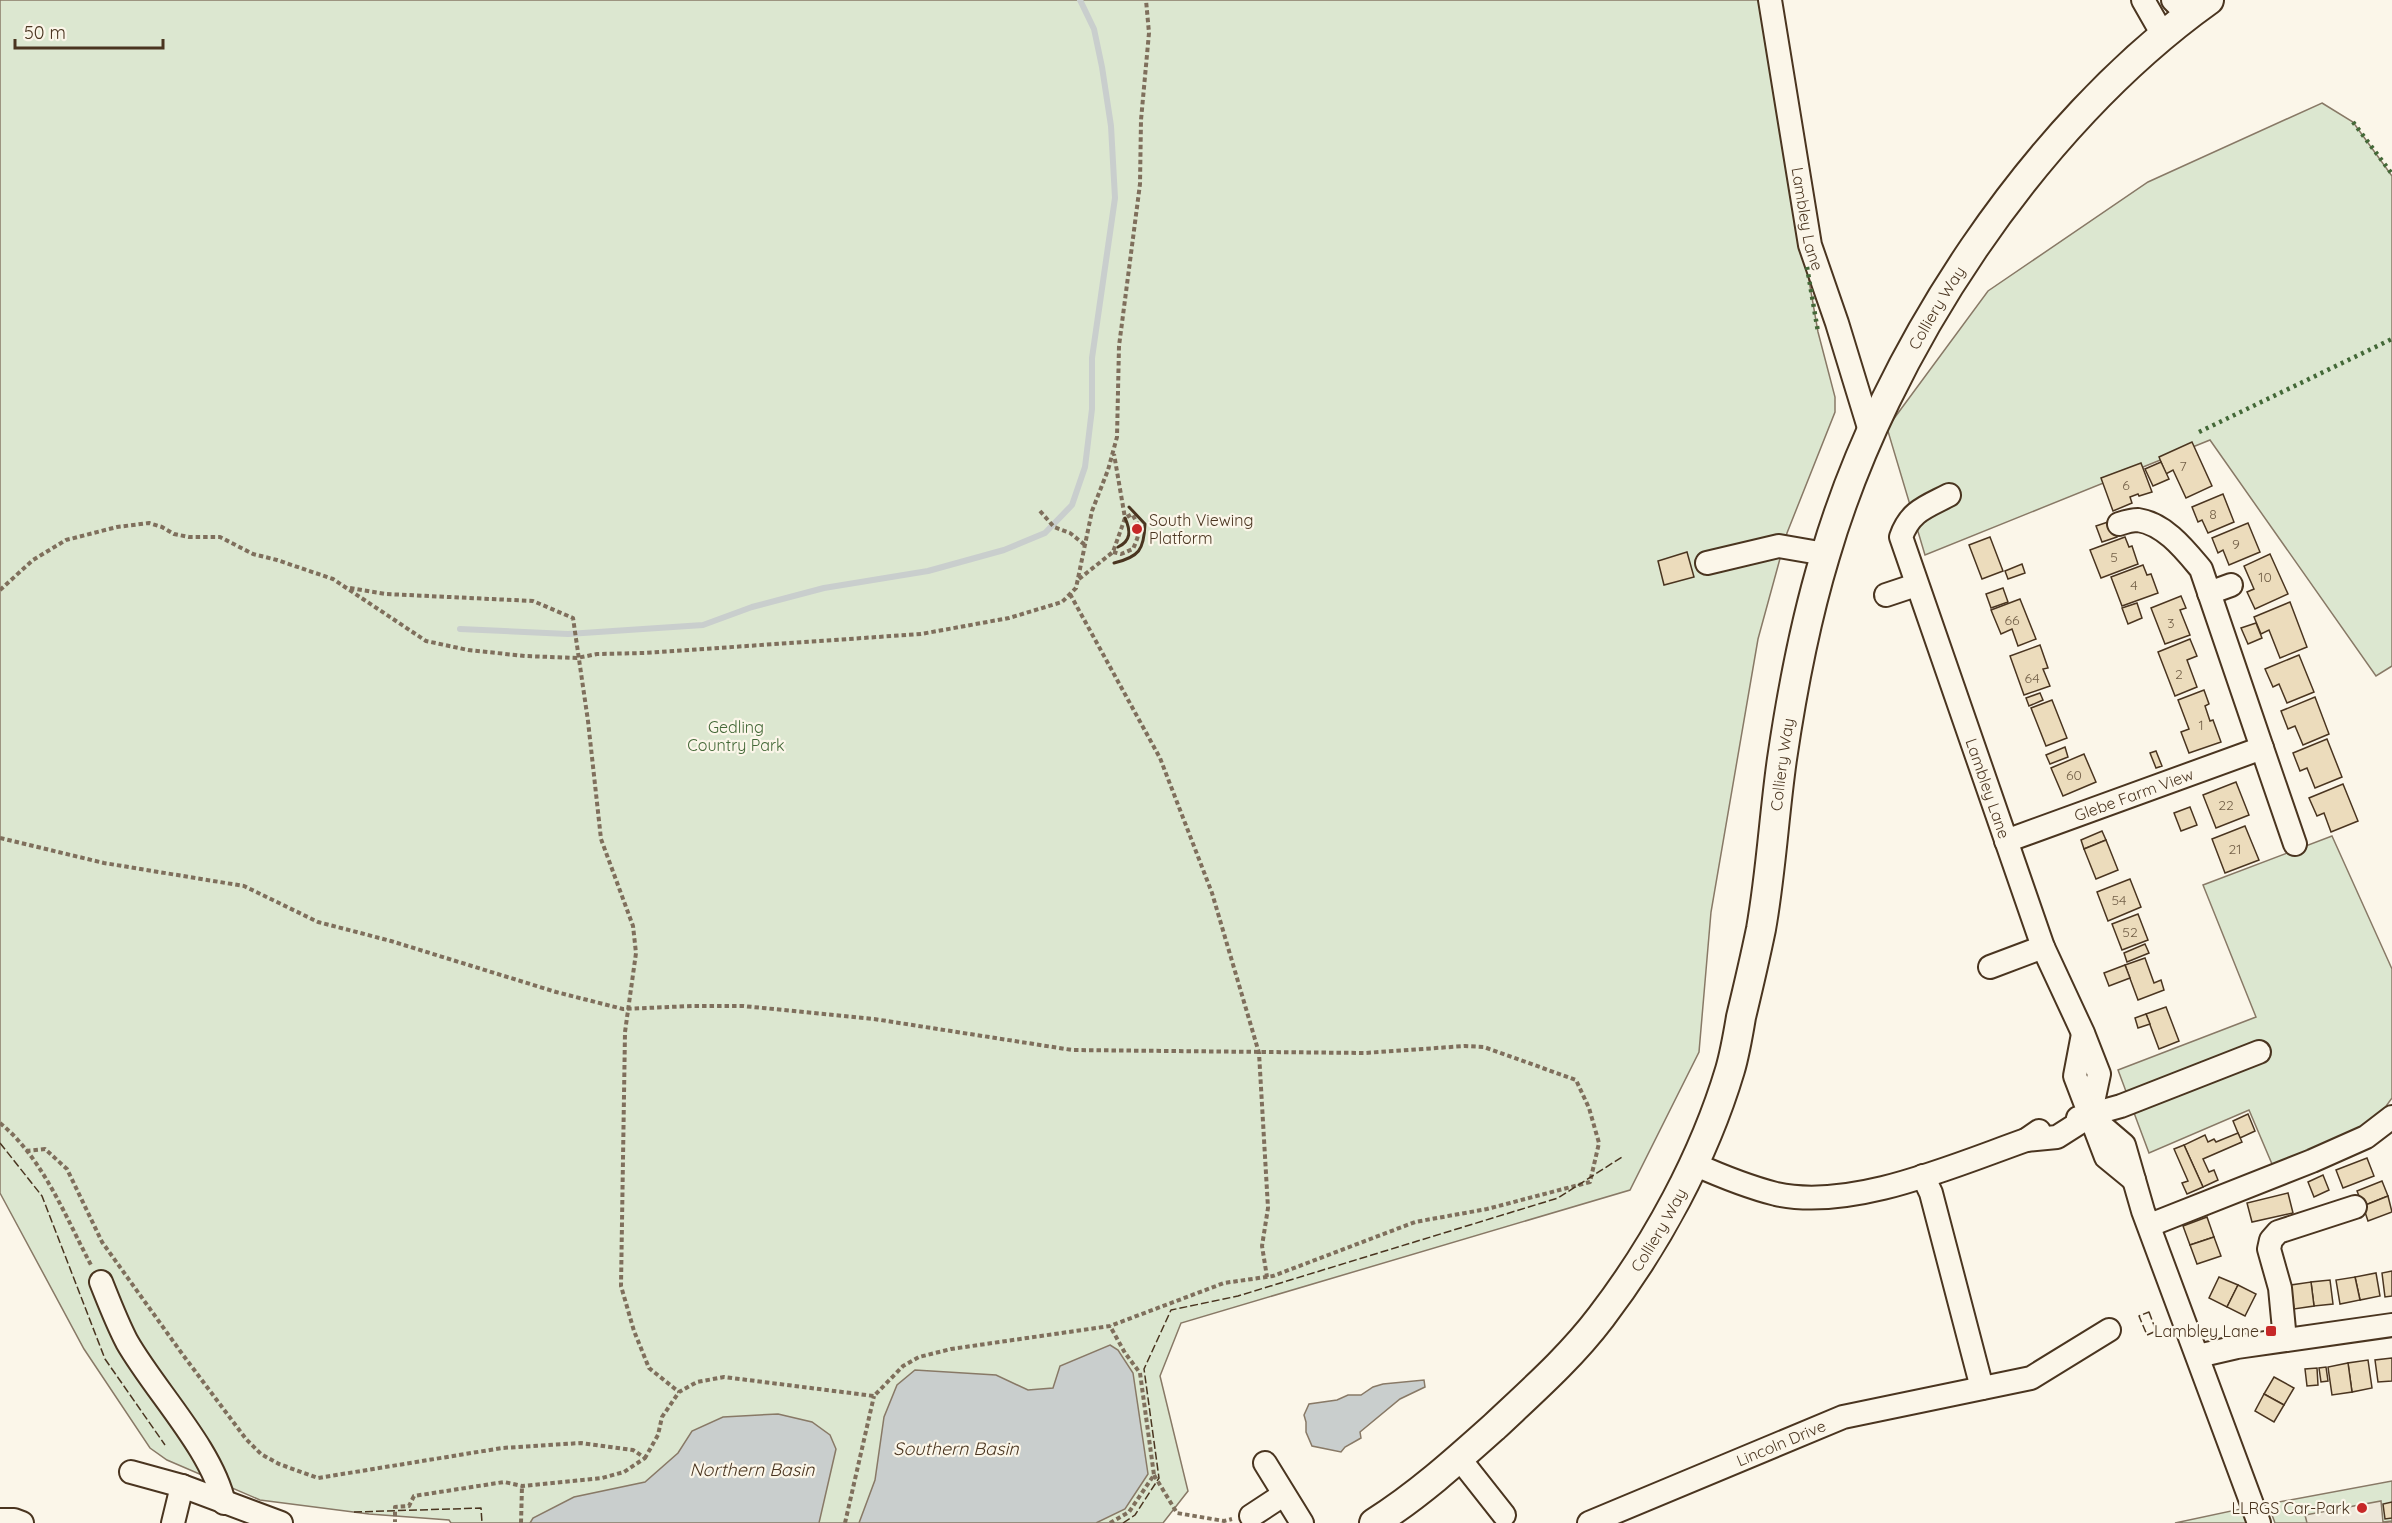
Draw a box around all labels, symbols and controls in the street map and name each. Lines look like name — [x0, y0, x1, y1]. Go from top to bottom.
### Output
scale bar — [15, 12, 164, 50]
text: 50 m — [24, 21, 66, 44]
street label: Lambley Lane — [1787, 166, 1828, 273]
street label: Colliery Way — [1904, 262, 1969, 353]
house number: 7 — [2179, 457, 2187, 475]
house number: 6 — [2122, 476, 2130, 494]
house number: 8 — [2209, 505, 2217, 523]
place label: South Viewing Platform — [1149, 510, 1253, 548]
marker: South Viewing Platform — [1130, 522, 1144, 536]
house number: 9 — [2232, 535, 2240, 553]
house number: 5 — [2110, 548, 2118, 566]
house number: 10 — [2258, 568, 2272, 586]
house number: 4 — [2130, 576, 2138, 594]
house number: 66 — [2004, 611, 2020, 629]
house number: 3 — [2167, 614, 2175, 632]
house number: 2 — [2175, 665, 2183, 683]
house number: 64 — [2024, 669, 2040, 687]
street label: Colliery Way — [1766, 716, 1798, 812]
house number: 1 — [2198, 716, 2204, 734]
park label: Gedling Country Park — [687, 717, 785, 755]
street label: Lambley Lane — [1961, 735, 2015, 841]
street label: Glebe Farm View — [2071, 764, 2196, 825]
house number: 60 — [2066, 766, 2082, 784]
house number: 22 — [2218, 796, 2234, 814]
house number: 21 — [2229, 840, 2241, 858]
house number: 54 — [2111, 891, 2127, 909]
house number: 52 — [2122, 923, 2138, 941]
street label: Colliery Way — [1626, 1184, 1690, 1276]
place label: Lambley Lane — [2154, 1321, 2259, 1341]
marker: Lambley Lane — [2264, 1324, 2278, 1338]
street label: Lincoln Drive — [1733, 1415, 1829, 1470]
water label: Southern Basin — [893, 1437, 1019, 1460]
water label: Northern Basin — [690, 1458, 815, 1481]
place label: LLRGS Car-Park — [2232, 1498, 2350, 1518]
marker: LLRGS Car-Park — [2355, 1501, 2369, 1515]

